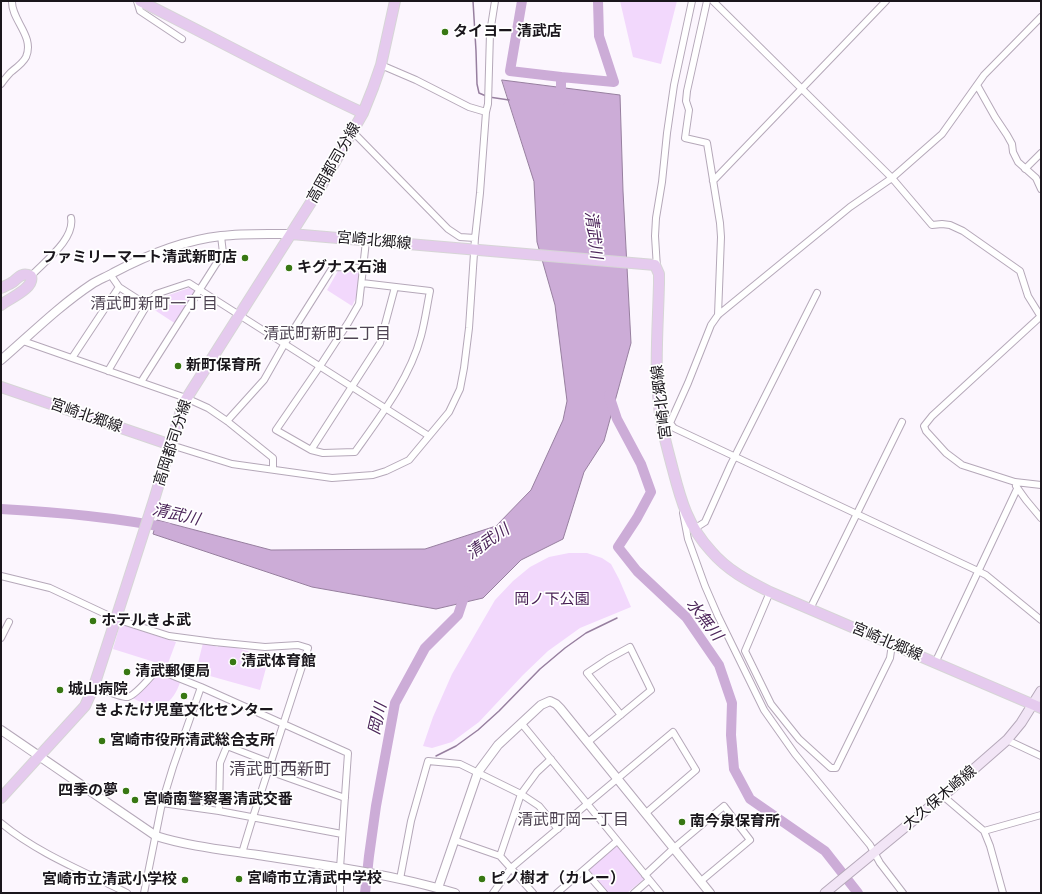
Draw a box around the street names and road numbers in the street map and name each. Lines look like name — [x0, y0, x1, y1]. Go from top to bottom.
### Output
street label: 高岡都司分線 — [304, 120, 364, 206]
street label: 宮崎北郷線 — [336, 229, 412, 253]
street label: 宮崎北郷線 — [648, 364, 676, 440]
street label: 宮崎北郷線 — [48, 395, 124, 437]
street label: 高岡都司分線 — [151, 397, 195, 489]
street label: 宮崎北郷線 — [849, 619, 925, 665]
street label: 大久保木崎線 — [900, 762, 980, 834]

